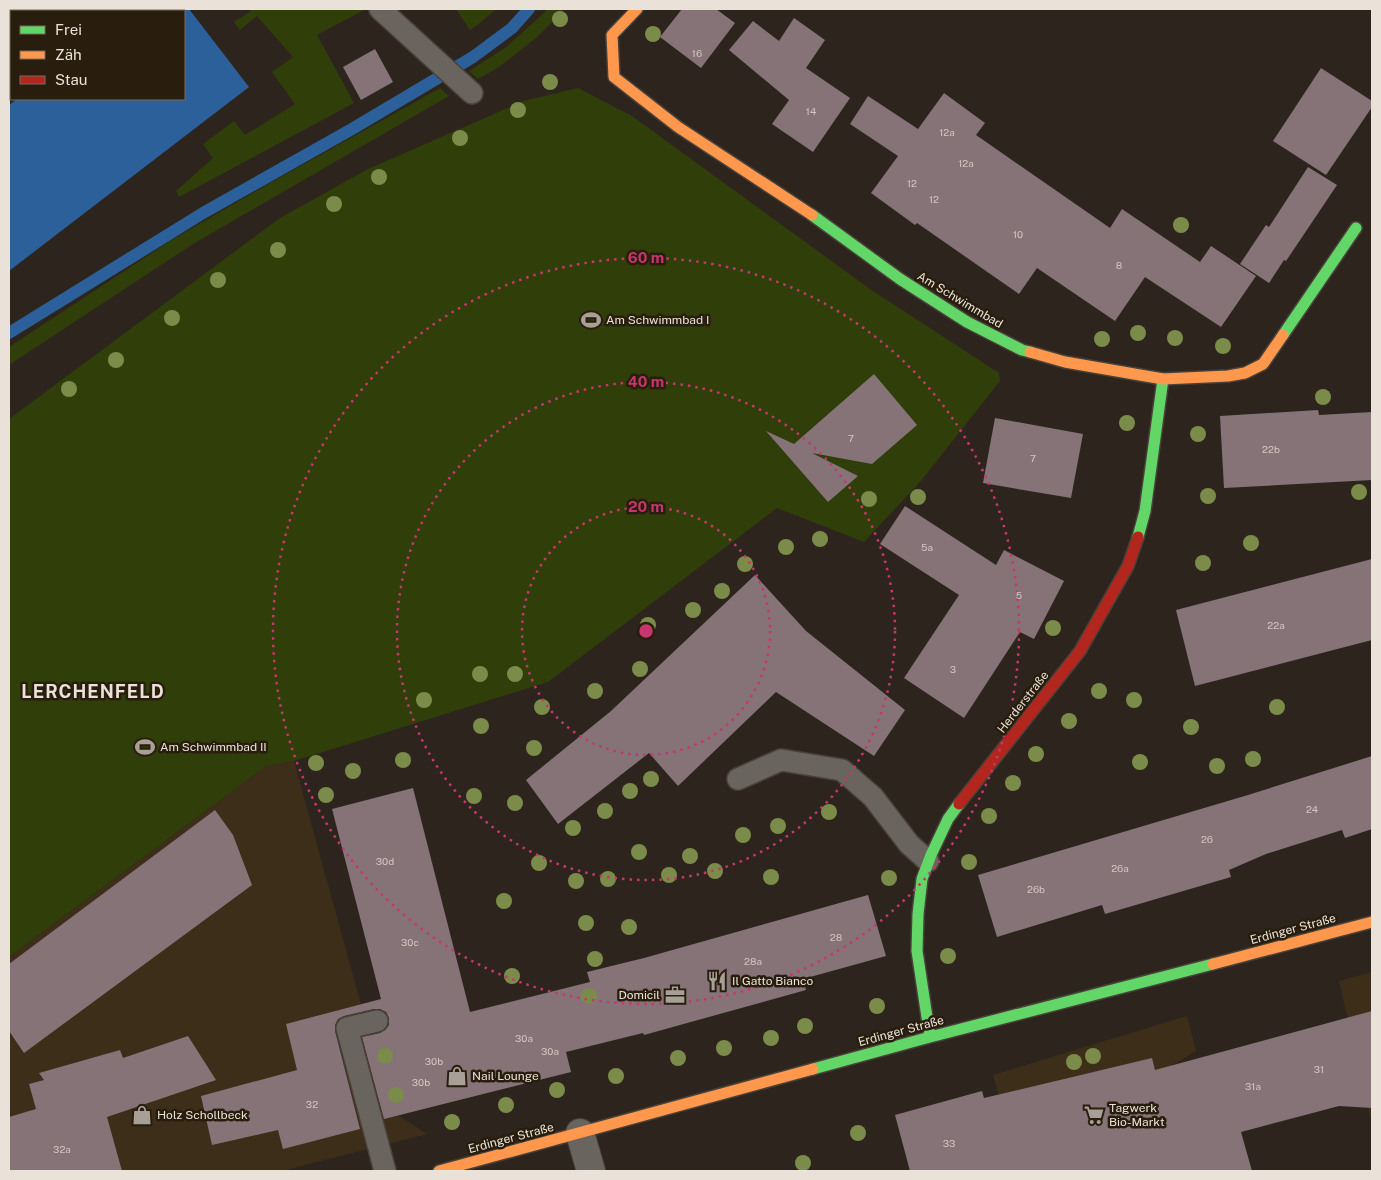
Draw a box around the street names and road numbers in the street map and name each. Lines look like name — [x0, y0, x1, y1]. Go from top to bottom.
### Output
street label: Am Schwimmbad — [915, 269, 1005, 331]
street label: Herderstraße — [994, 668, 1052, 736]
street label: Erdinger Straße — [1249, 911, 1338, 947]
street label: Erdinger Straße — [857, 1013, 946, 1049]
street label: Erdinger Straße — [467, 1120, 556, 1156]

